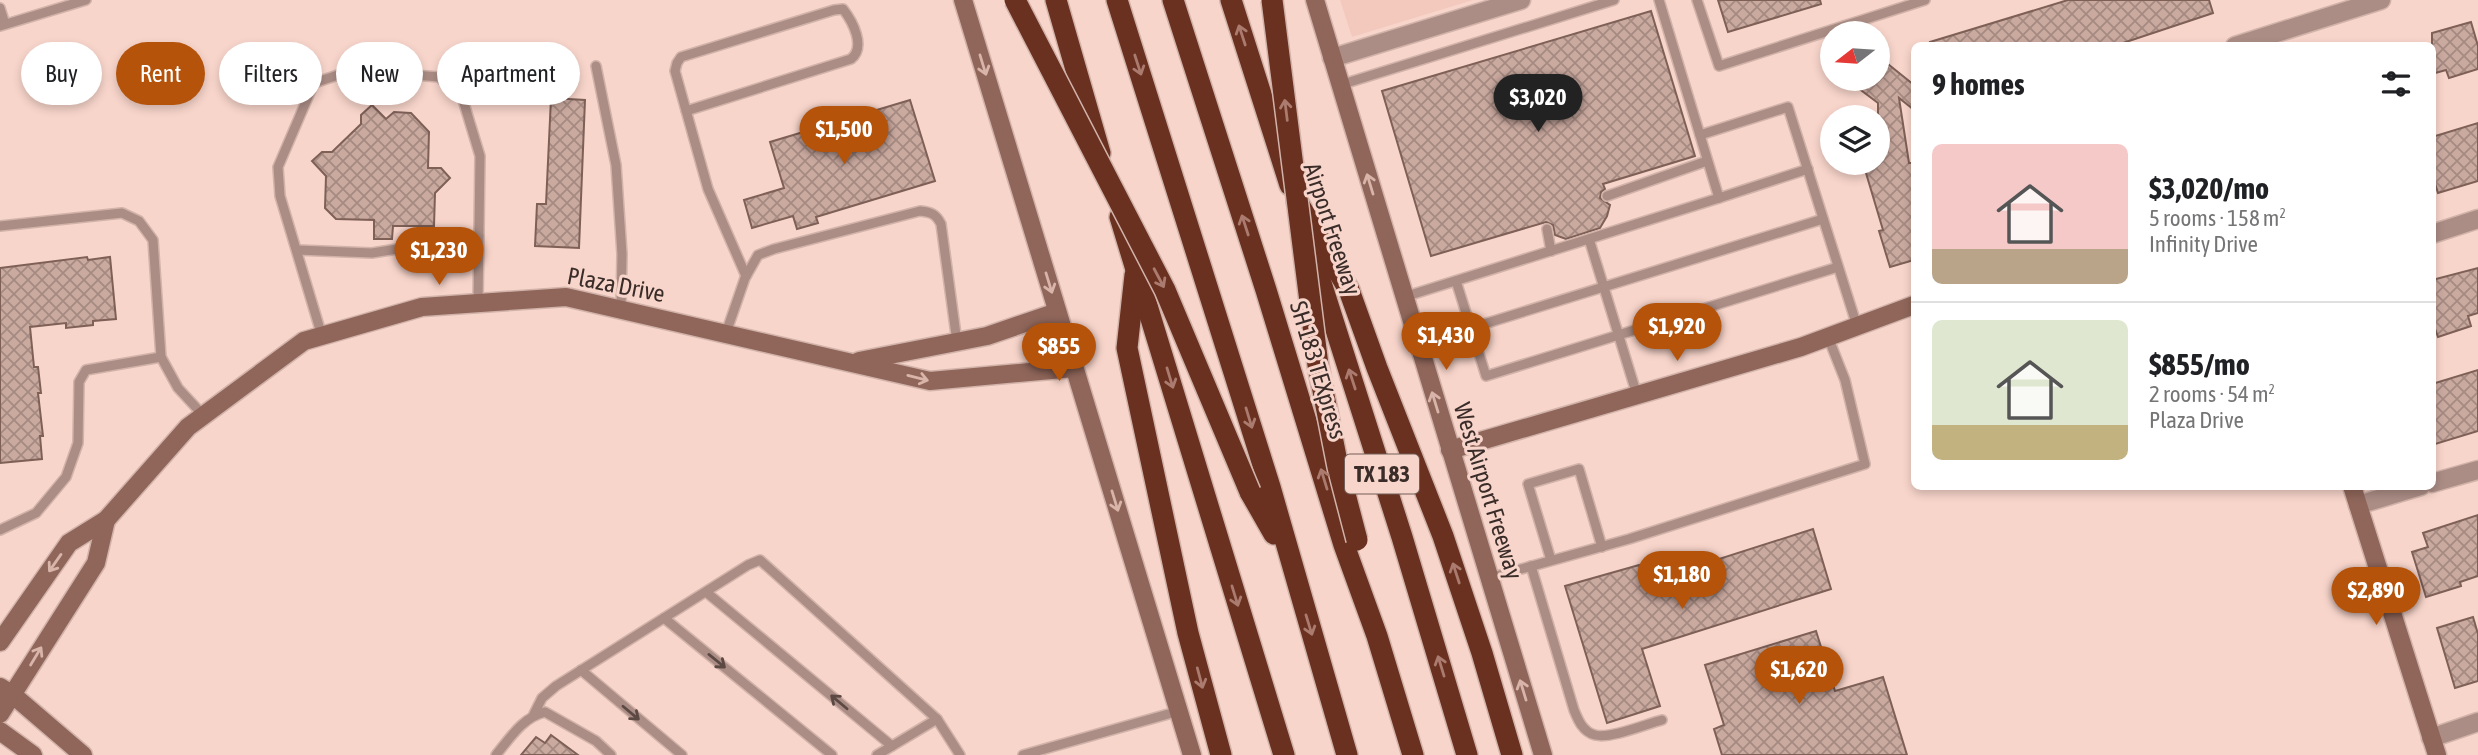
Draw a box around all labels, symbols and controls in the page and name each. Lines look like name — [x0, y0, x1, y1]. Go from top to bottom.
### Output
north arrow — [1820, 21, 1890, 91]
map controls — [1820, 21, 1890, 175]
one-way arrow — [1235, 24, 1248, 46]
chip: Buy — [21, 42, 102, 105]
chip: Rent — [116, 42, 205, 105]
chip: Filters — [219, 42, 322, 105]
chip: New — [336, 42, 423, 105]
chip: Apartment — [437, 42, 580, 105]
one-way arrow — [977, 54, 990, 76]
one-way arrow — [1132, 54, 1145, 76]
icon: filters — [2377, 65, 2415, 103]
text: 9 homes — [1932, 67, 2025, 101]
pin: $3,020 — [1481, 74, 1595, 134]
text: $3,020 — [1510, 84, 1567, 110]
one-way arrow — [1280, 99, 1293, 122]
button: layers — [1820, 105, 1890, 175]
pin: $1,500 — [787, 106, 901, 166]
text: $1,500 — [816, 116, 873, 142]
street label: Airport Freeway — [1298, 160, 1366, 298]
text: $3,020/mo — [2149, 171, 2269, 205]
icon: home — [1988, 172, 2072, 256]
one-way arrow — [1363, 173, 1376, 195]
text: 5 rooms · 158 m² — [2149, 205, 2286, 231]
one-way arrow — [1238, 214, 1251, 236]
pin: $1,230 — [382, 228, 496, 287]
text: Infinity Drive — [2149, 231, 2258, 257]
text: $1,230 — [411, 237, 468, 263]
street label: Plaza Drive — [565, 262, 667, 307]
one-way arrow — [1153, 267, 1166, 288]
one-way arrow — [1043, 272, 1056, 294]
street label: SH 183 TEXpress — [1285, 298, 1352, 442]
pin: $1,920 — [1620, 304, 1734, 363]
pin: $1,430 — [1389, 312, 1503, 372]
text: $1,920 — [1649, 313, 1706, 339]
text: $1,430 — [1418, 322, 1475, 348]
pin: $855 — [1018, 324, 1100, 383]
text: $855 — [1038, 333, 1080, 359]
text: $855/mo — [2149, 347, 2250, 381]
icon: home — [1988, 348, 2072, 432]
one-way arrow — [1164, 367, 1177, 389]
one-way arrow — [1344, 368, 1357, 390]
one-way arrow — [907, 373, 929, 386]
text: 2 rooms · 54 m² — [2149, 381, 2275, 407]
one-way arrow — [1428, 391, 1441, 413]
street label: West Airport Freeway — [1449, 399, 1528, 582]
one-way arrow — [1243, 407, 1256, 429]
text: Plaza Drive — [2149, 407, 2244, 433]
road number: TX 183 — [1345, 454, 1419, 494]
one-way arrow — [1317, 469, 1330, 491]
one-way arrow — [1109, 489, 1122, 511]
pin: $1,180 — [1625, 552, 1739, 611]
one-way arrow — [48, 553, 62, 572]
text: $1,180 — [1654, 561, 1711, 587]
one-way arrow — [1448, 562, 1461, 584]
pin: $2,890 — [2319, 568, 2433, 627]
text: $2,890 — [2348, 577, 2405, 603]
one-way arrow — [1230, 585, 1243, 607]
one-way arrow — [1303, 614, 1316, 636]
pin: $1,620 — [1742, 646, 1856, 706]
one-way arrow — [30, 647, 44, 667]
one-way arrow — [708, 653, 726, 669]
one-way arrow — [1433, 655, 1446, 677]
text: $1,620 — [1771, 656, 1828, 682]
one-way arrow — [1194, 666, 1207, 689]
one-way arrow — [1516, 679, 1529, 701]
one-way arrow — [831, 694, 849, 710]
one-way arrow — [622, 705, 640, 721]

